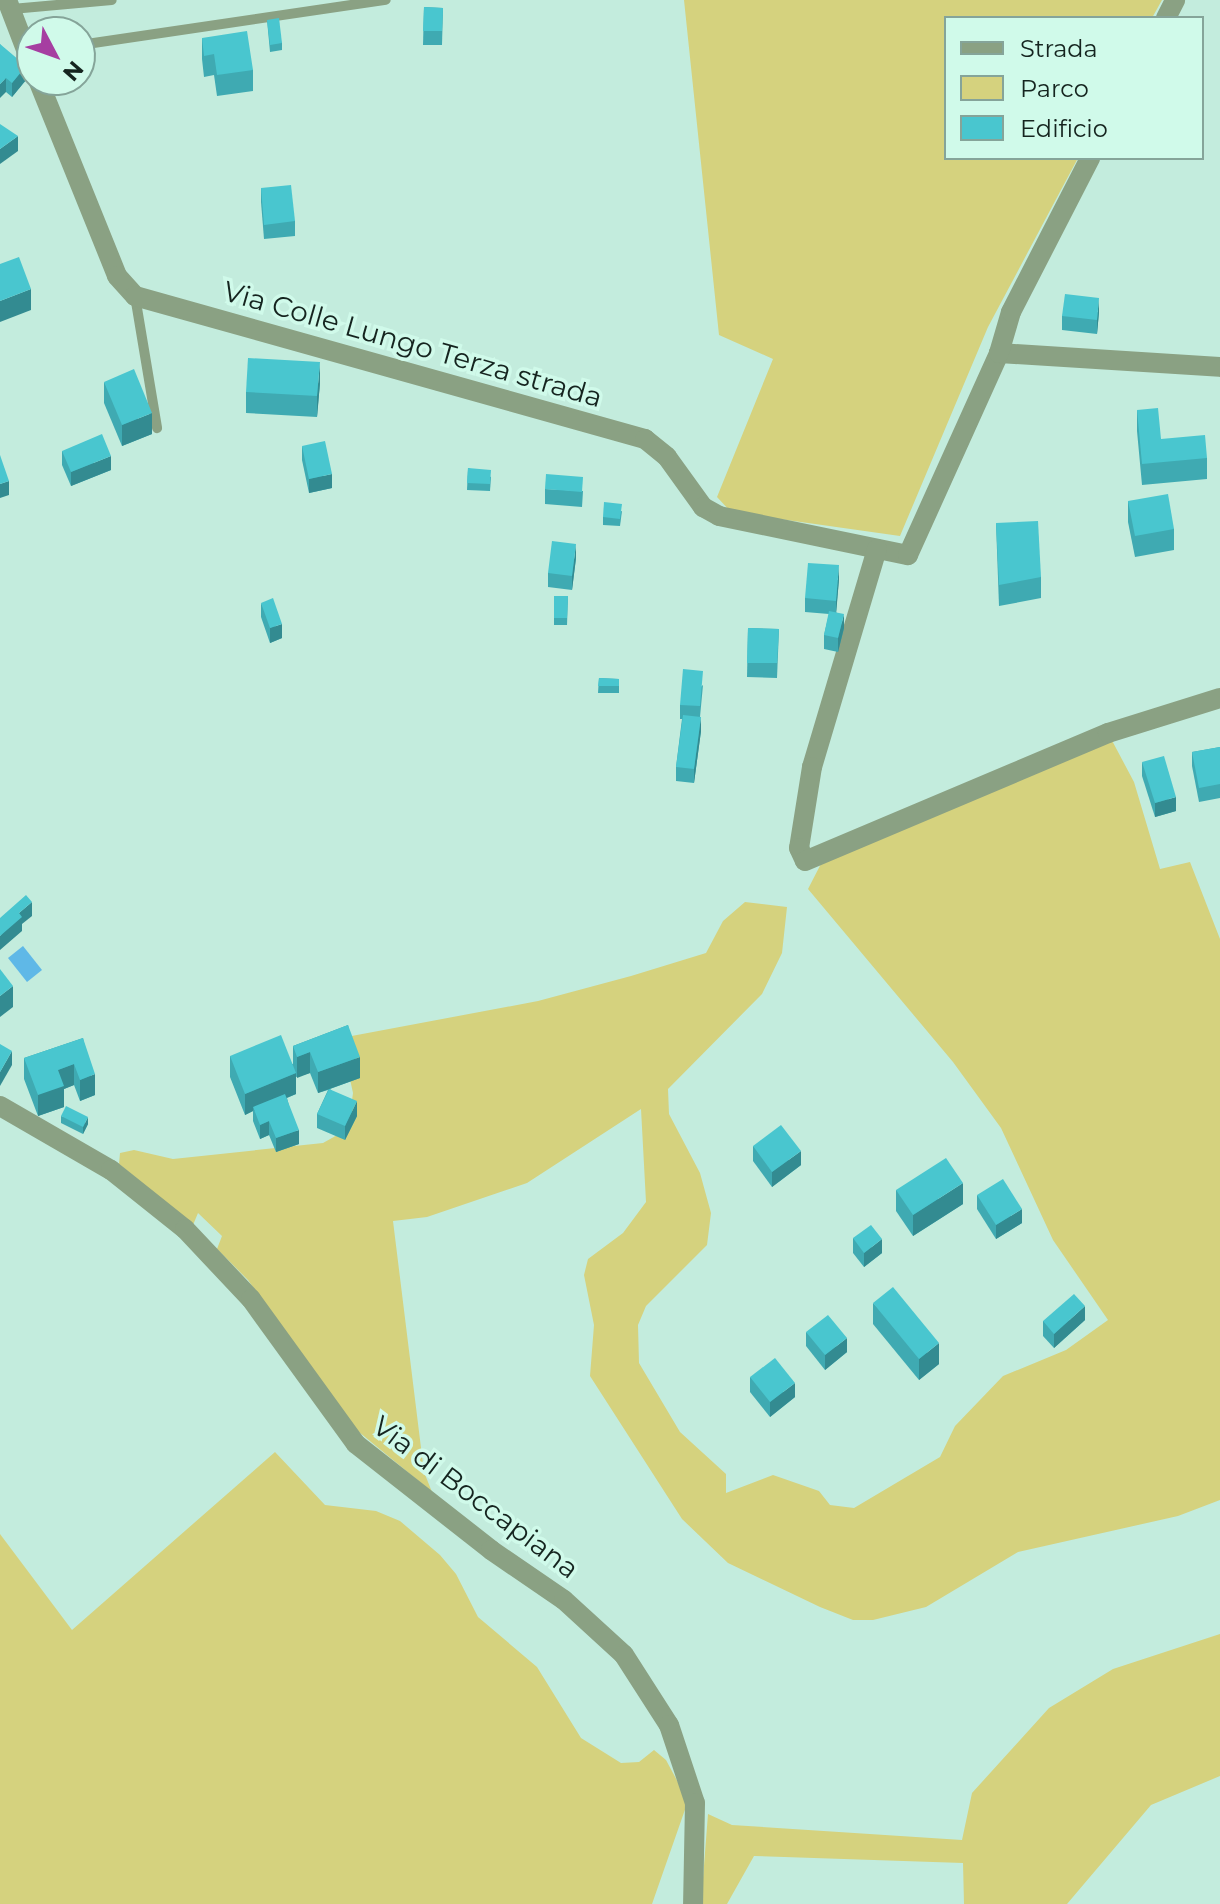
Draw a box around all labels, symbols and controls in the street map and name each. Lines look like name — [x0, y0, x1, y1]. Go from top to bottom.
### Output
north arrow — [16, 16, 96, 96]
legend — [944, 16, 1204, 160]
text: Strada — [1020, 34, 1098, 63]
text: N — [57, 55, 89, 86]
text: Parco — [1020, 74, 1089, 103]
text: Edificio — [1020, 114, 1108, 143]
street label: Via Colle Lungo Terza strada — [220, 274, 606, 414]
street label: Via di Boccapiana — [366, 1409, 586, 1585]

